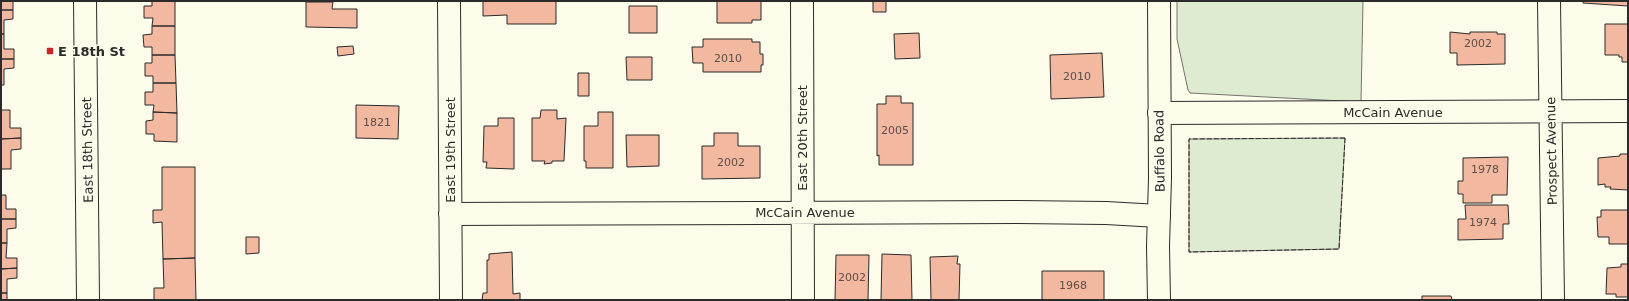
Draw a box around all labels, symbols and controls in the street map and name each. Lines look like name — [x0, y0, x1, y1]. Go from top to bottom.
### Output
house number: 2002 — [1464, 37, 1492, 50]
place label: E 18th St — [58, 44, 125, 59]
marker: E 18th St — [45, 46, 55, 56]
house number: 2010 — [714, 52, 742, 65]
house number: 2010 — [1063, 70, 1091, 83]
street label: East 20th Street — [795, 85, 810, 191]
street label: East 18th Street — [79, 97, 96, 203]
street label: East 19th Street — [443, 97, 458, 203]
street label: Prospect Avenue — [1543, 97, 1560, 205]
street label: McCain Avenue — [1343, 105, 1443, 120]
street label: Buffalo Road — [1151, 110, 1168, 192]
house number: 1821 — [363, 116, 391, 129]
house number: 2005 — [881, 124, 909, 137]
house number: 2002 — [717, 156, 745, 169]
house number: 1978 — [1471, 163, 1499, 176]
street label: McCain Avenue — [755, 205, 855, 220]
house number: 1974 — [1469, 216, 1497, 229]
house number: 2002 — [838, 271, 866, 284]
house number: 1968 — [1059, 279, 1087, 292]

